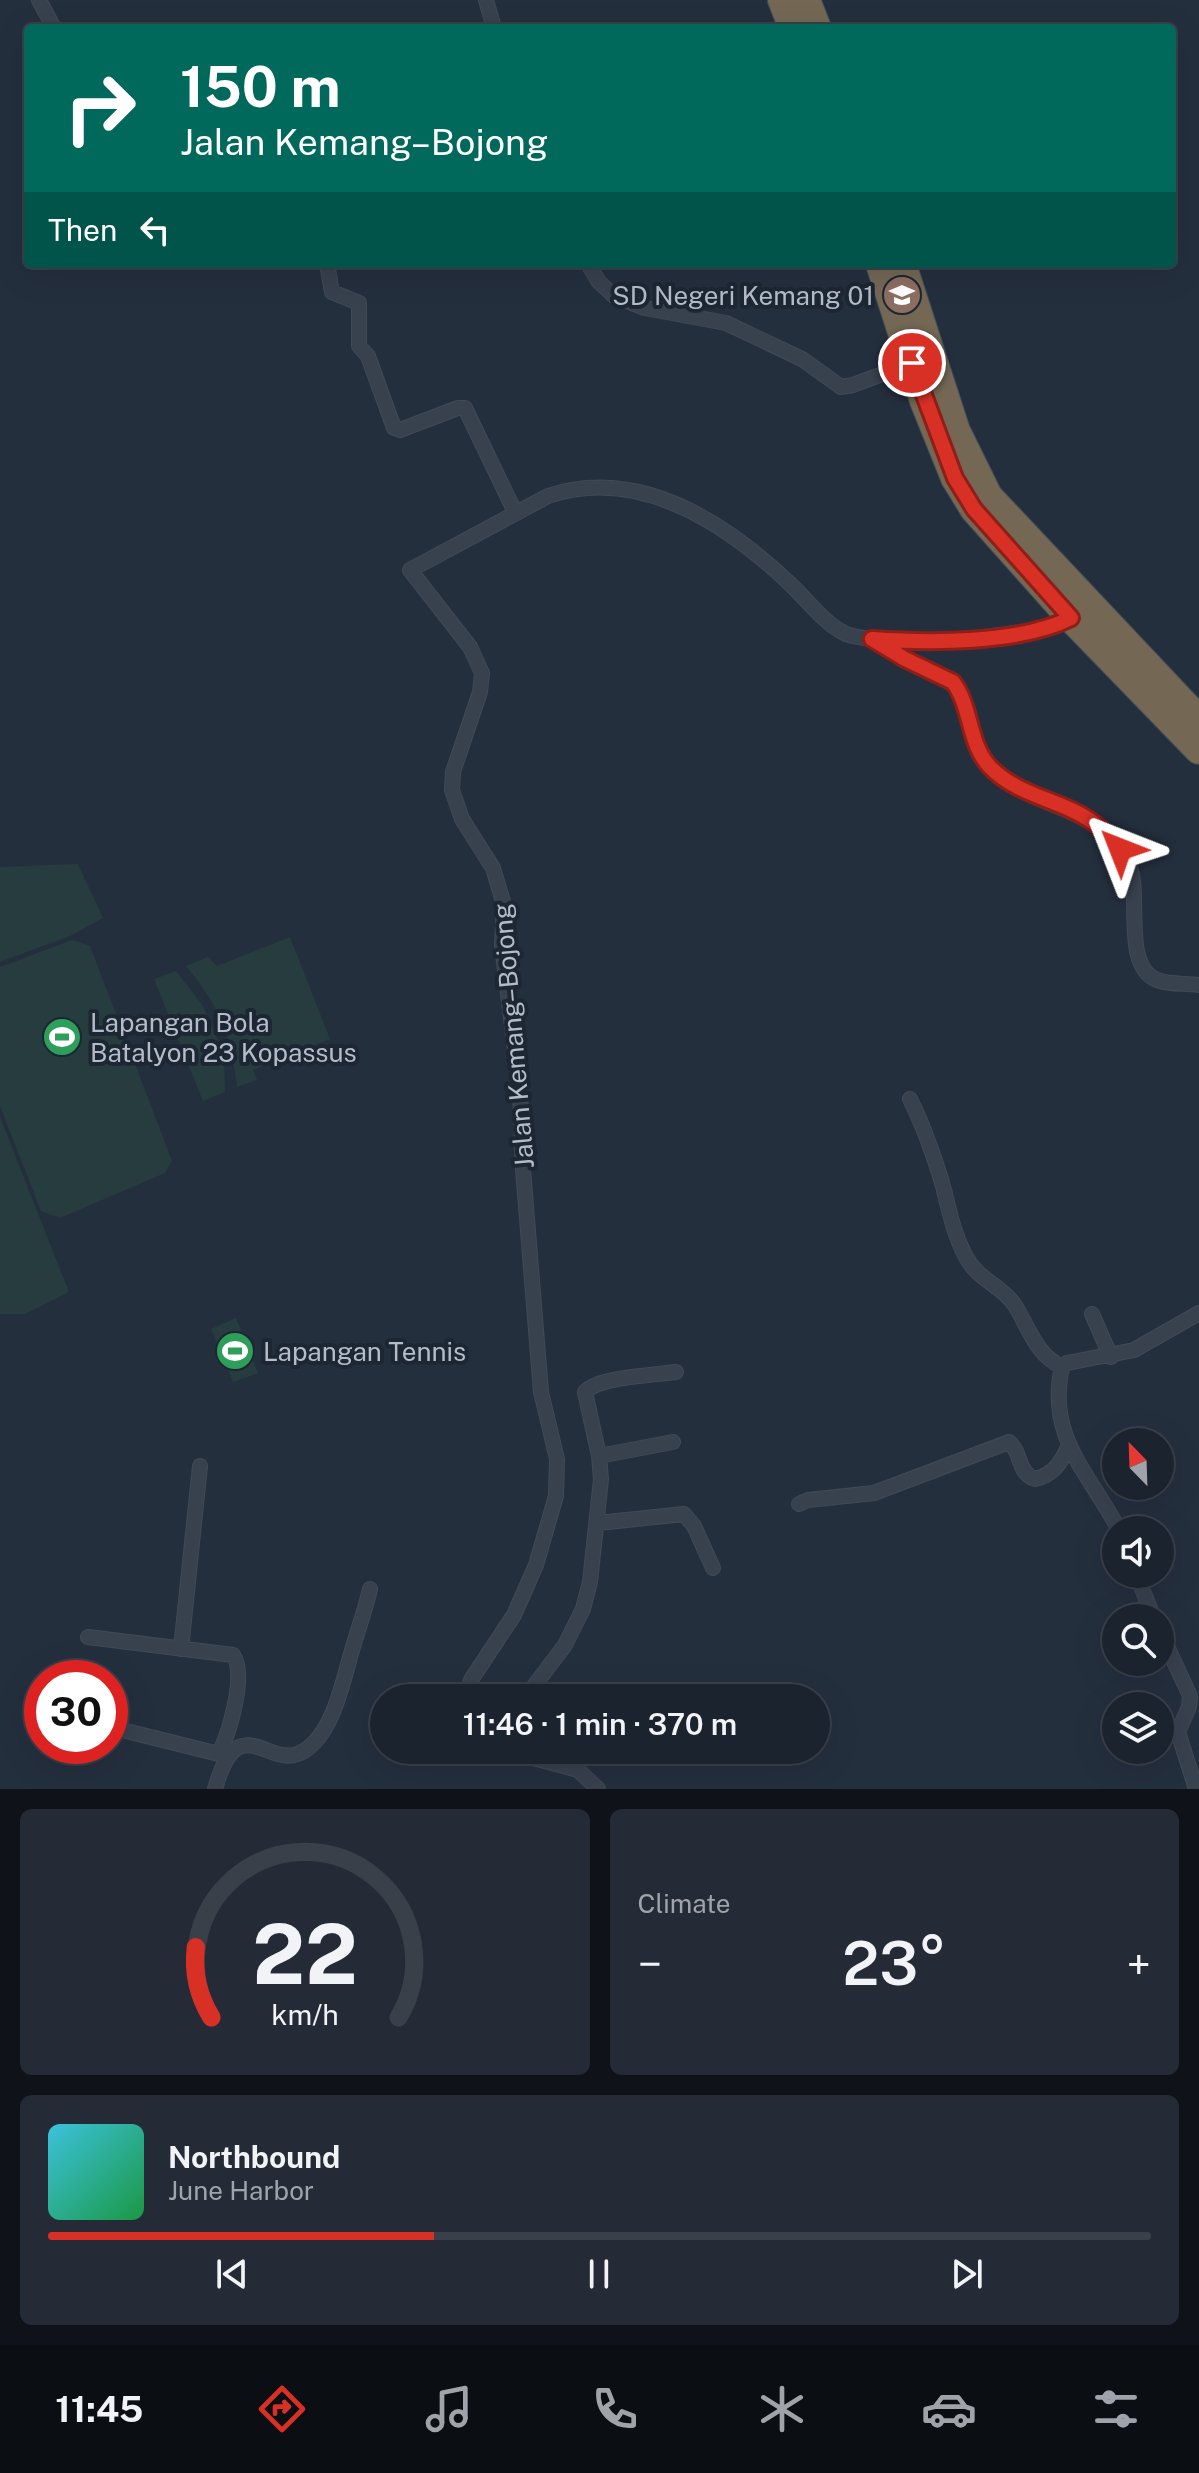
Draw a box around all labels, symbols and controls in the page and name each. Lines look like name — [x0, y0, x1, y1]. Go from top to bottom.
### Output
text: 150 m — [180, 54, 341, 120]
icon: right — [48, 56, 152, 160]
text: Jalan Kemang–Bojong — [180, 121, 548, 163]
icon: left — [133, 208, 177, 252]
text: Then — [48, 212, 117, 248]
school or university icon: SD Negeri Kemang 01 — [881, 274, 923, 316]
place label: SD Negeri Kemang 01 — [612, 280, 874, 311]
pin — [878, 329, 946, 397]
icon: arrive — [890, 341, 934, 385]
position arrow — [1078, 807, 1162, 891]
street label: Jalan Kemang–Bojong — [486, 902, 540, 1170]
place label: Lapangan Bola Batalyon 23 Kopassus — [90, 1007, 357, 1068]
sports icon: Lapangan Bola Batalyon 23 Kopassus — [41, 1016, 83, 1058]
sports icon: Lapangan Tennis — [214, 1330, 256, 1372]
place label: Lapangan Tennis — [263, 1336, 466, 1367]
north arrow — [1102, 1428, 1174, 1500]
map controls — [1102, 1428, 1174, 1764]
button: sound — [1102, 1516, 1174, 1588]
button: search — [1102, 1604, 1174, 1676]
speed limit sign: 30 — [24, 1660, 128, 1764]
button: layers — [1102, 1692, 1174, 1764]
text: 11:46 · 1 min · 370 m — [463, 1706, 737, 1742]
text: Climate — [638, 1888, 731, 1919]
text: 22 — [252, 1905, 358, 2003]
text: 23° — [842, 1928, 946, 1999]
text: − — [638, 1938, 662, 1990]
text: + — [1127, 1938, 1151, 1990]
text: km/h — [271, 1998, 338, 2031]
text: Northbound — [168, 2139, 340, 2175]
text: June Harbor — [168, 2175, 314, 2206]
icon: previous — [210, 2252, 254, 2296]
icon: pause — [577, 2252, 621, 2296]
icon: next — [945, 2252, 989, 2296]
icon: directions — [254, 2381, 310, 2437]
icon: music — [421, 2381, 477, 2437]
icon: phone — [587, 2381, 643, 2437]
icon: climate — [754, 2381, 810, 2437]
icon: car — [921, 2381, 977, 2437]
icon: filters — [1088, 2381, 1144, 2437]
text: 11:45 — [55, 2388, 143, 2430]

